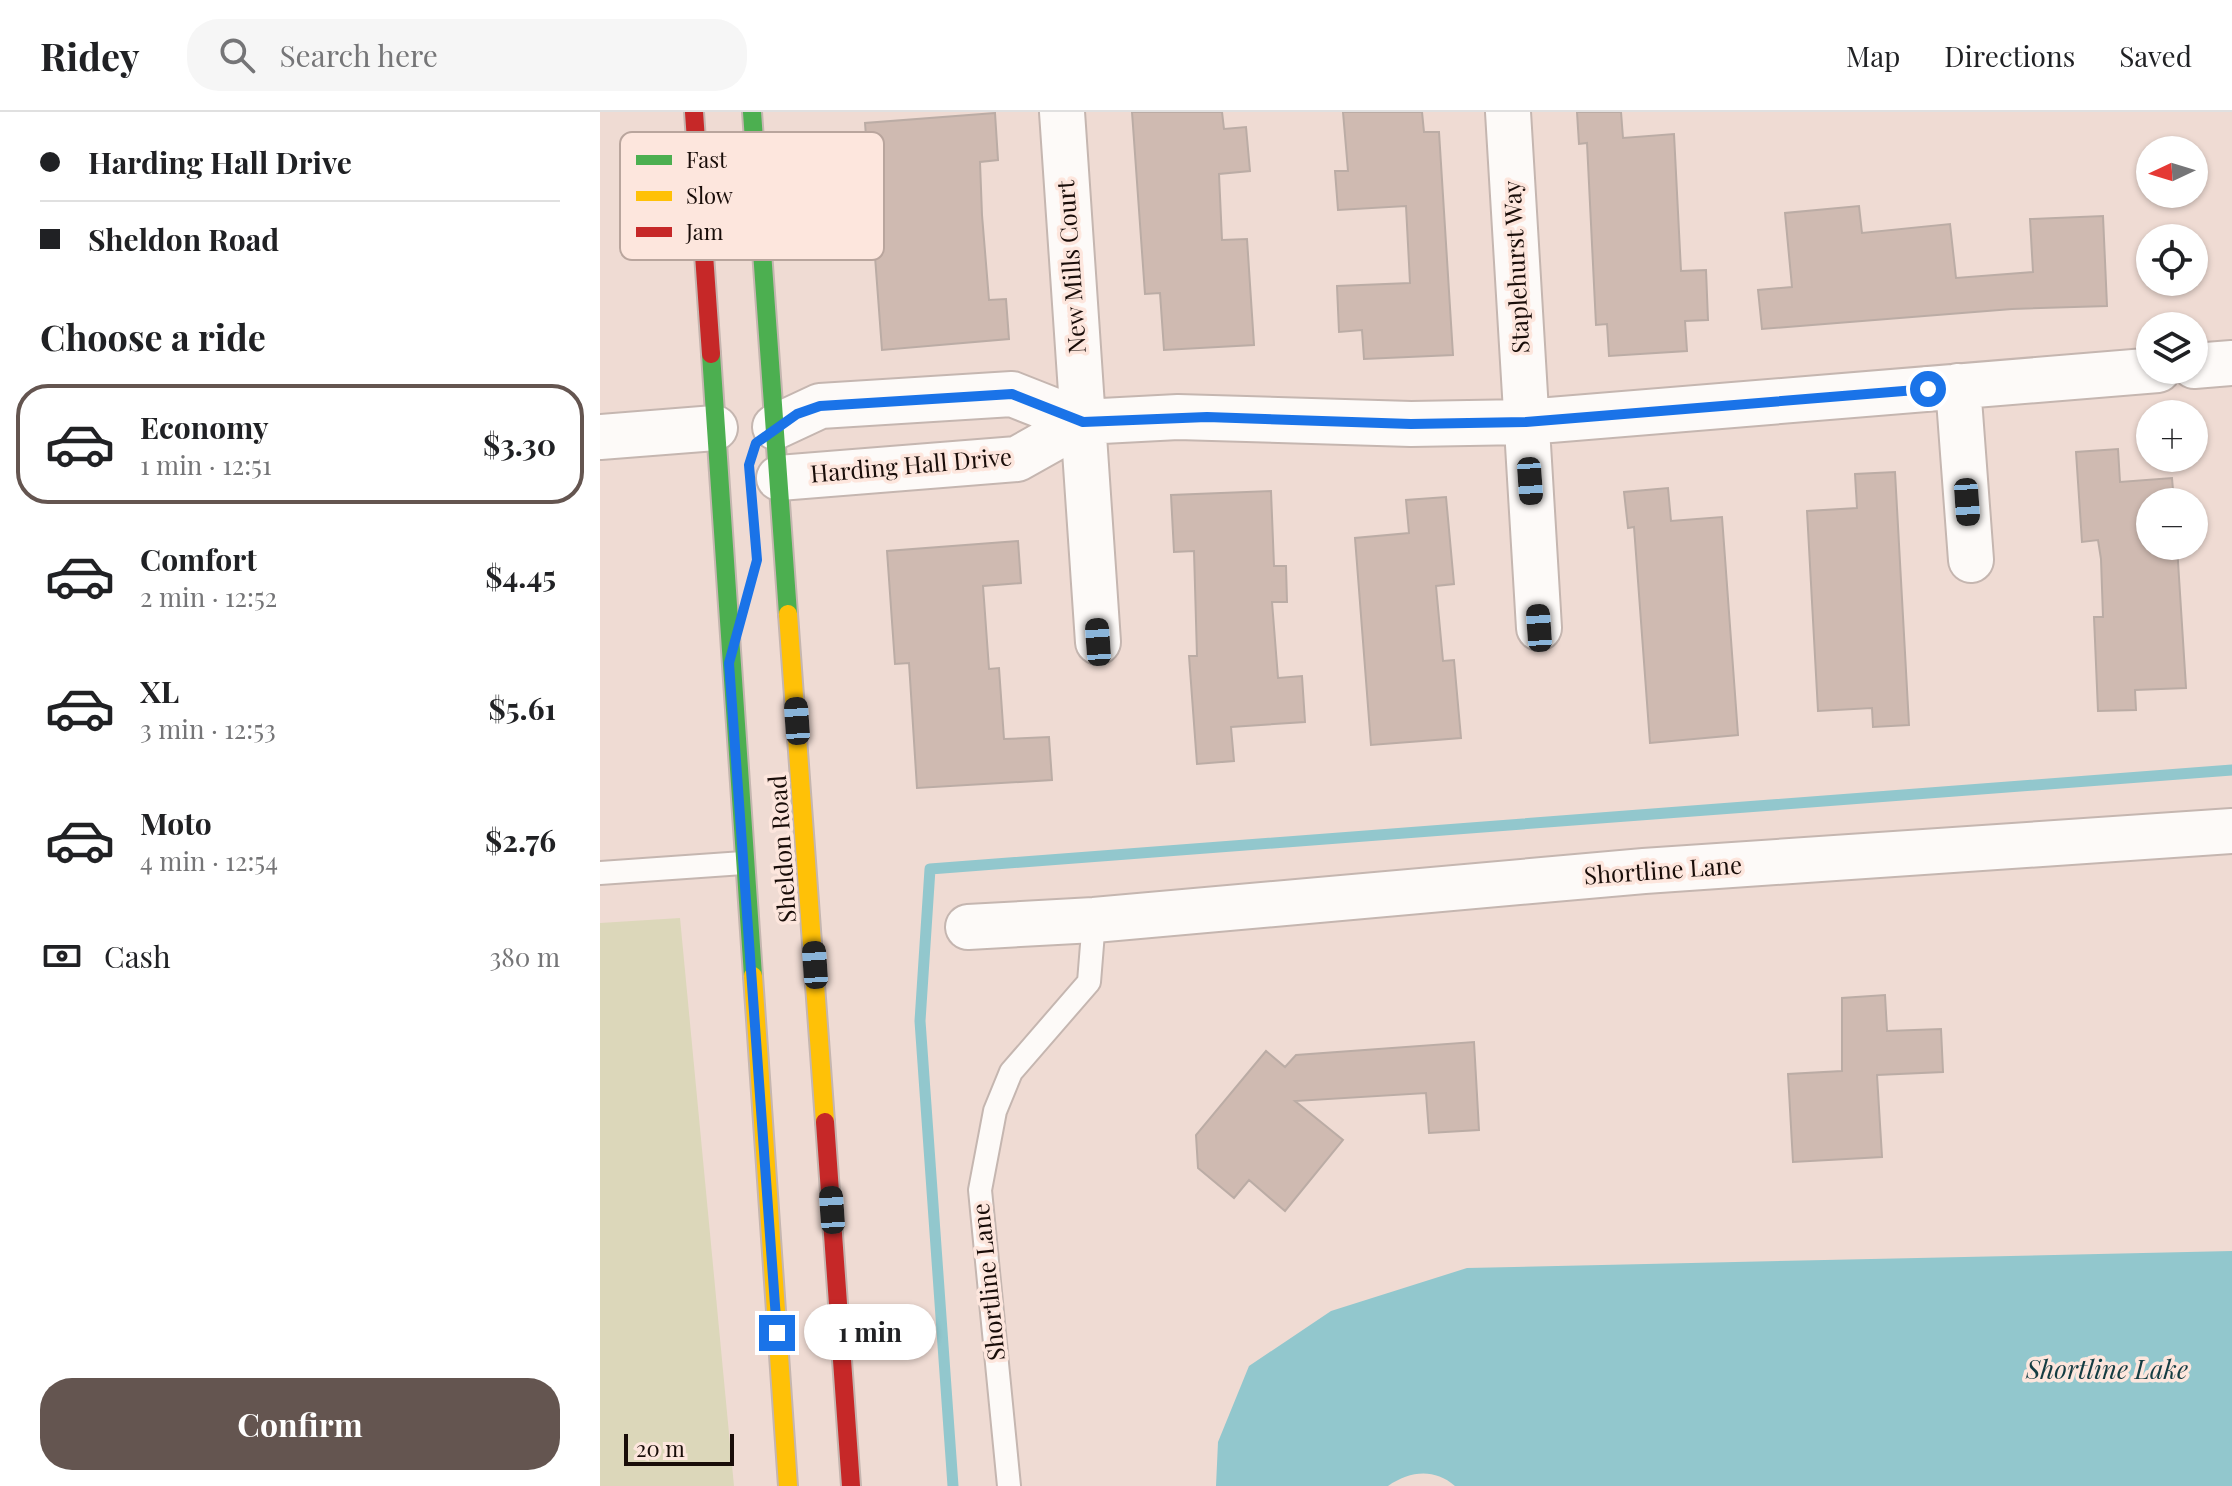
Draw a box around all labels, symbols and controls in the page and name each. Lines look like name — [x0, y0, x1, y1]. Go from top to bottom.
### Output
search box — [187, 19, 747, 91]
text: Ridey — [40, 30, 139, 81]
icon: search — [215, 33, 259, 77]
text: Search here — [279, 35, 438, 75]
text: Map — [1846, 37, 1900, 74]
text: Directions — [1944, 37, 2075, 74]
text: Saved — [2119, 37, 2192, 74]
legend — [620, 132, 884, 260]
north arrow — [2136, 136, 2208, 208]
map controls — [2136, 136, 2208, 560]
text: Harding Hall Drive — [88, 142, 352, 182]
text: Fast — [686, 144, 728, 174]
street label: New Mills Court — [1048, 179, 1092, 355]
text: Slow — [686, 180, 733, 210]
street label: Staplehurst Way — [1494, 180, 1536, 354]
text: Jam — [685, 216, 724, 246]
text: Sheldon Road — [88, 219, 279, 259]
button: locate — [2136, 224, 2208, 296]
text: Choose a ride — [40, 312, 266, 360]
button: layers — [2136, 312, 2208, 384]
route start — [1910, 371, 1946, 407]
button: + — [2136, 400, 2208, 472]
text: Economy — [140, 407, 269, 447]
icon: car — [44, 408, 116, 480]
text: $3.30 — [483, 424, 556, 464]
street label: Harding Hall Drive — [809, 439, 1013, 489]
text: 1 min · 12:51 — [140, 447, 272, 482]
car — [1516, 456, 1544, 506]
car — [1953, 477, 1981, 527]
button: − — [2136, 488, 2208, 560]
text: Comfort — [140, 539, 257, 579]
icon: car — [44, 540, 116, 612]
text: $4.45 — [485, 556, 556, 596]
text: 2 min · 12:52 — [140, 579, 277, 614]
car — [1525, 603, 1553, 653]
car — [1084, 617, 1112, 667]
text: XL — [140, 671, 179, 711]
icon: car — [44, 672, 116, 744]
text: $5.61 — [489, 688, 556, 728]
car — [783, 696, 811, 746]
text: 3 min · 12:53 — [140, 711, 276, 746]
street label: Sheldon Road — [760, 774, 802, 924]
text: Moto — [140, 803, 212, 843]
icon: car — [44, 804, 116, 876]
text: $2.76 — [485, 820, 556, 860]
text: 4 min · 12:54 — [140, 843, 278, 878]
street label: Shortline Lane — [1583, 848, 1743, 890]
icon: cash — [40, 934, 84, 978]
text: Cash — [104, 936, 171, 976]
text: 380 m — [490, 939, 560, 974]
car — [801, 940, 829, 990]
car — [818, 1185, 846, 1235]
street label: Shortline Lane — [963, 1202, 1011, 1363]
callout: 1 min — [805, 1305, 937, 1361]
text: 1 min — [838, 1314, 902, 1349]
route end — [759, 1315, 795, 1351]
water label: Shortline Lake — [2025, 1351, 2188, 1386]
button: Confirm — [40, 1378, 560, 1470]
scale bar — [624, 1430, 734, 1466]
text: 20 m — [636, 1433, 685, 1463]

